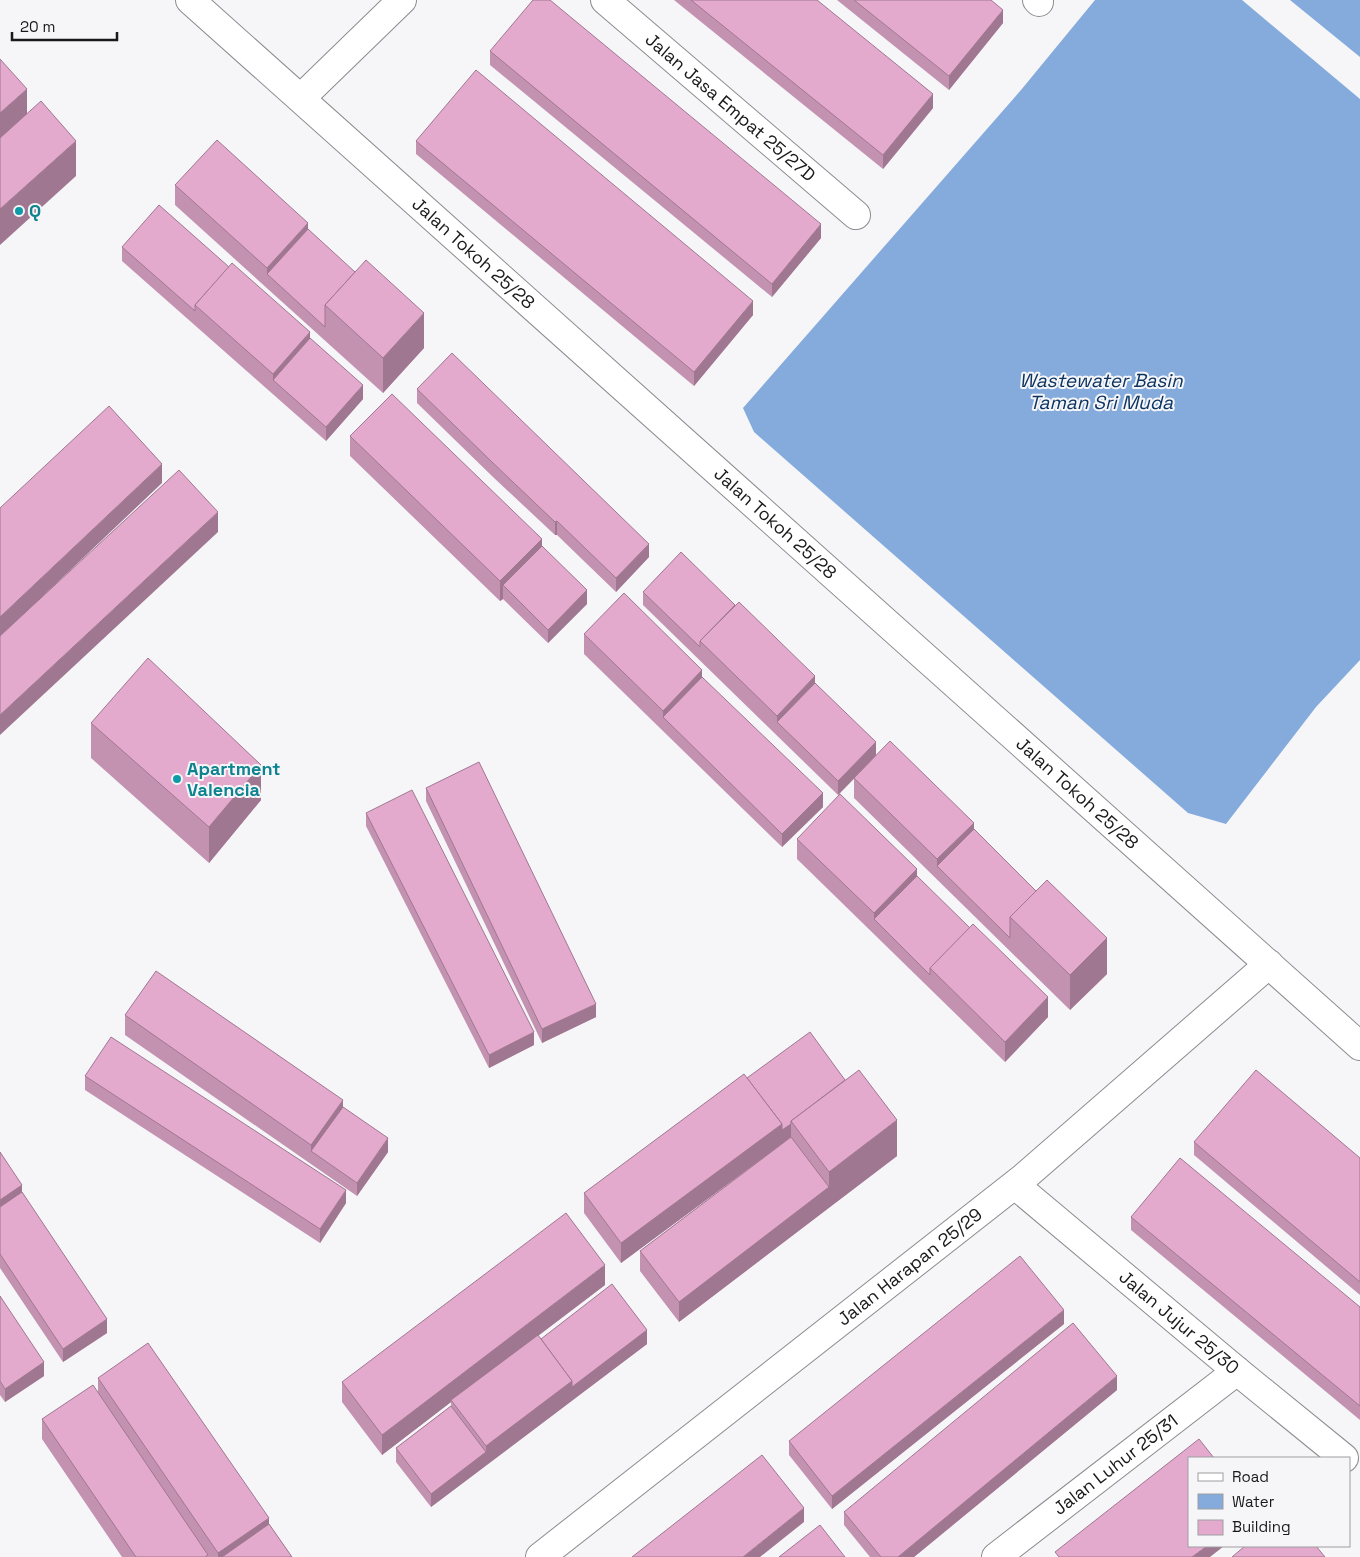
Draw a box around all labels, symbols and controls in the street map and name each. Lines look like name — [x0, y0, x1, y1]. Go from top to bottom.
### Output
scale bar — [12, 10, 118, 42]
text: 20 m — [20, 17, 55, 36]
street label: Jalan Jasa Empat 25/27D — [641, 28, 821, 186]
street label: Jalan Tokoh 25/28 — [407, 192, 540, 314]
place label: Q — [29, 199, 41, 222]
marker: Q — [13, 205, 25, 217]
water label: Wastewater Basin Taman Sri Muda — [1019, 368, 1183, 415]
street label: Jalan Tokoh 25/28 — [709, 462, 842, 584]
street label: Jalan Tokoh 25/28 — [1011, 732, 1144, 854]
place label: Apartment Valencia — [187, 757, 280, 801]
marker: Apartment Valencia — [171, 773, 183, 785]
street label: Jalan Harapan 25/29 — [832, 1203, 987, 1330]
street label: Jalan Jujur 25/30 — [1114, 1265, 1244, 1379]
street label: Jalan Luhur 25/31 — [1048, 1409, 1182, 1520]
legend — [1188, 1457, 1350, 1547]
text: Road — [1232, 1467, 1269, 1486]
text: Water — [1232, 1492, 1275, 1511]
text: Building — [1232, 1517, 1291, 1536]

